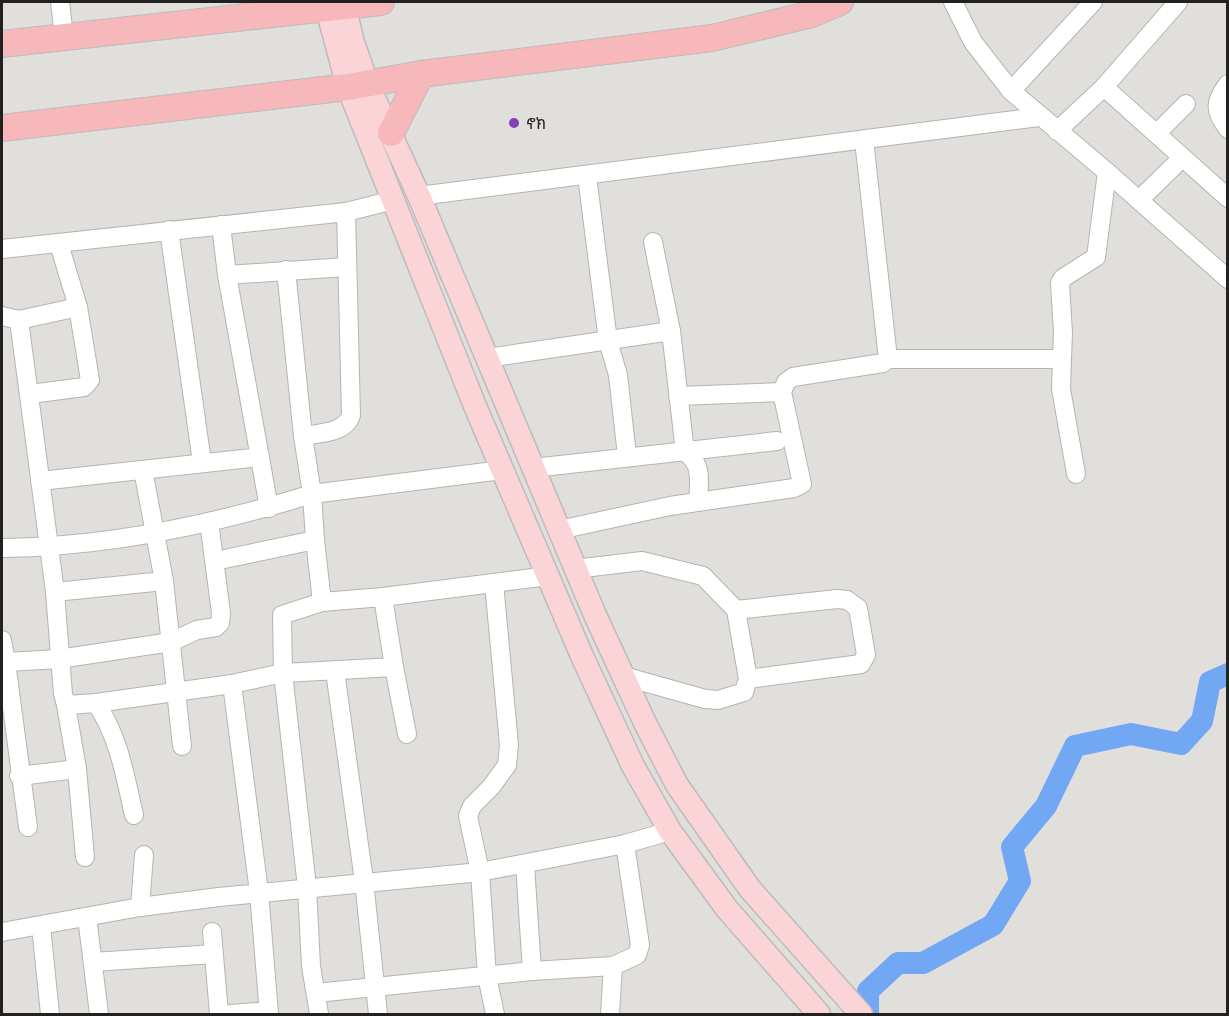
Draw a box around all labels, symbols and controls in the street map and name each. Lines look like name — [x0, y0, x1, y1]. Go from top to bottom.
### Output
place label: ኖክ — [526, 112, 546, 135]
marker: ኖክ — [507, 116, 521, 130]

